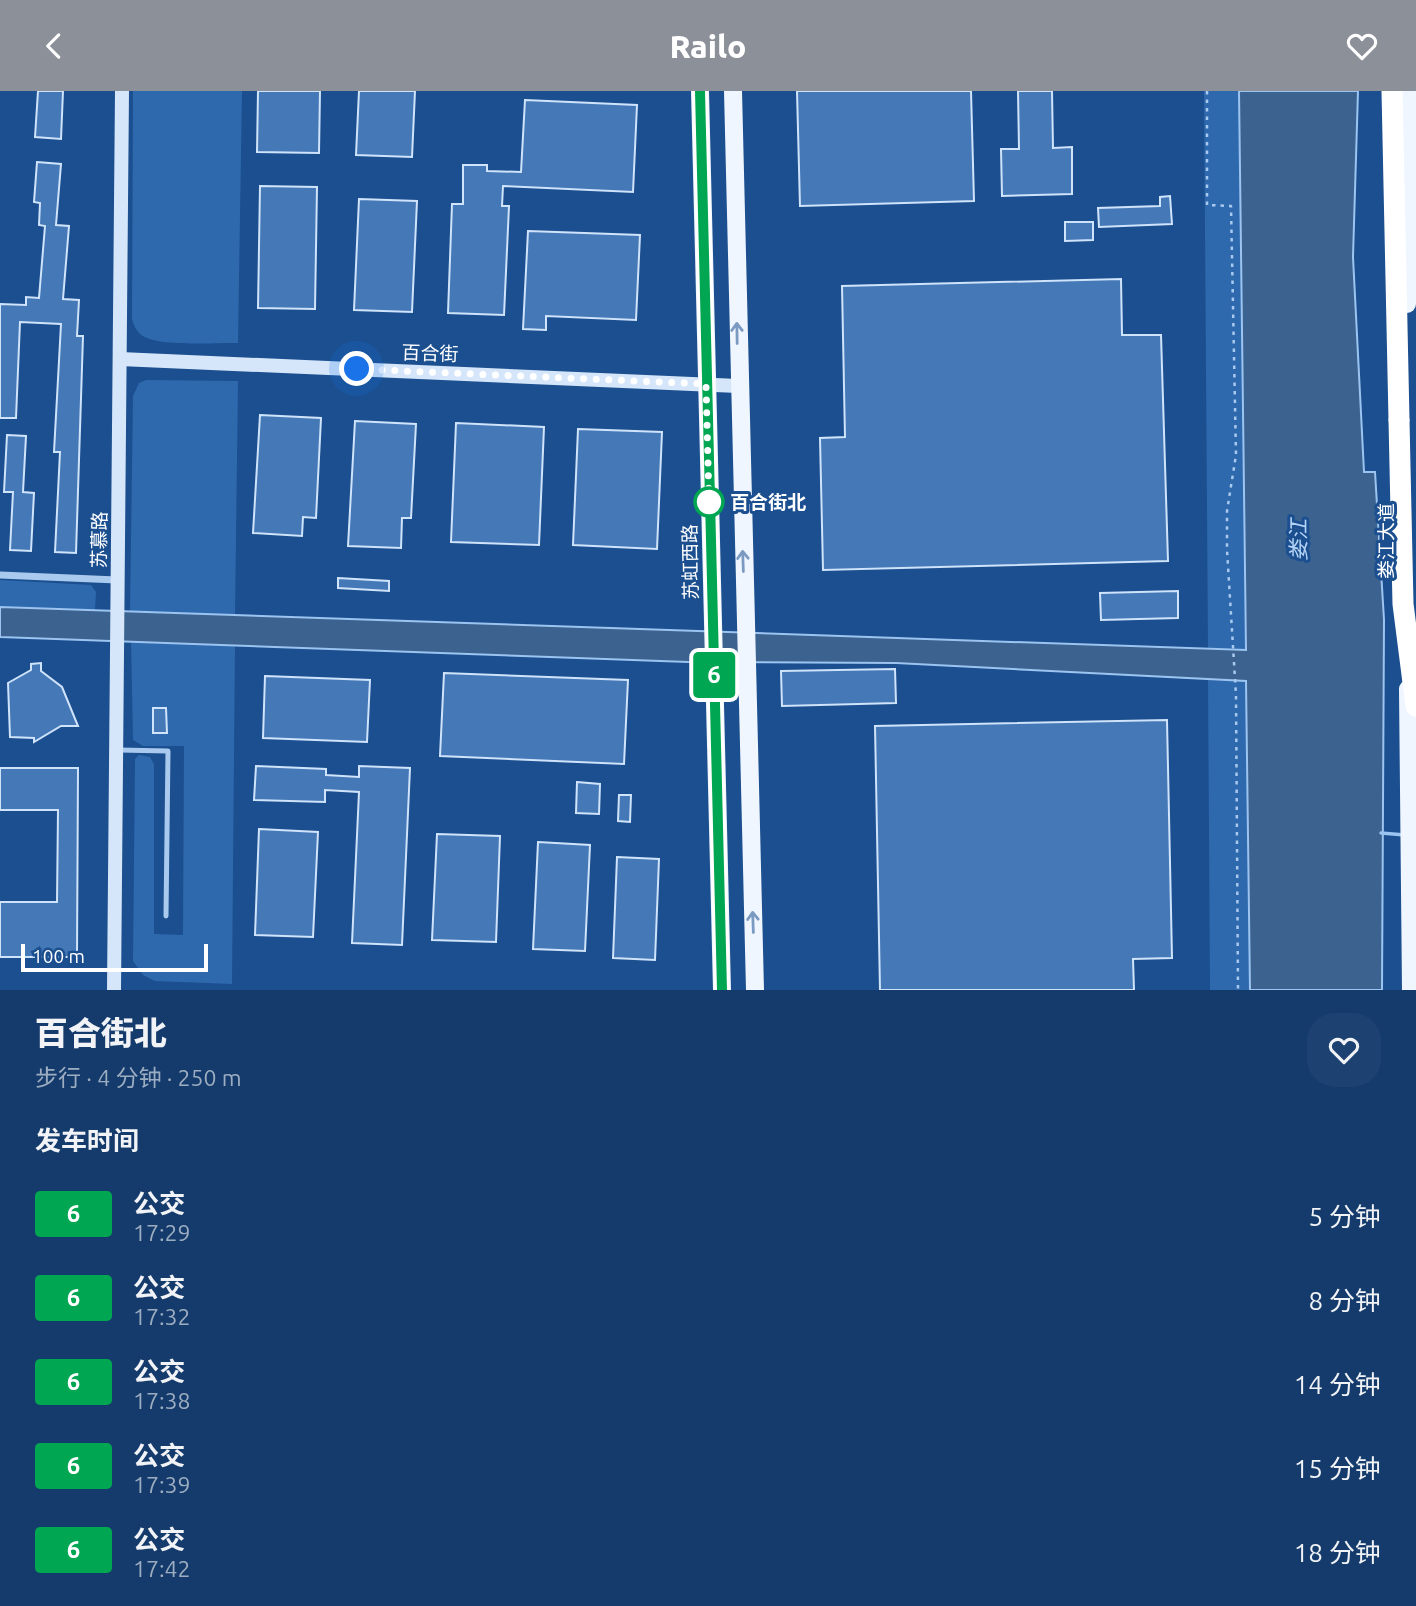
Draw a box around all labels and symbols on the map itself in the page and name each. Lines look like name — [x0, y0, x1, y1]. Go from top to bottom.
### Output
one-way arrow — [730, 322, 744, 345]
street label: 百合街 — [401, 341, 459, 365]
your location — [339, 351, 374, 386]
marker: 百合街北 — [694, 487, 724, 517]
place label: 百合街北 — [730, 491, 806, 513]
street label: 娄江大道 — [1375, 503, 1397, 579]
street label: 苏慕路 — [88, 511, 110, 569]
water label: 娄江 — [1286, 517, 1310, 561]
street label: 苏虹西路 — [678, 524, 702, 600]
one-way arrow — [736, 549, 750, 572]
line badge: 6 — [691, 652, 737, 698]
one-way arrow — [747, 911, 760, 934]
scale bar — [21, 941, 208, 973]

